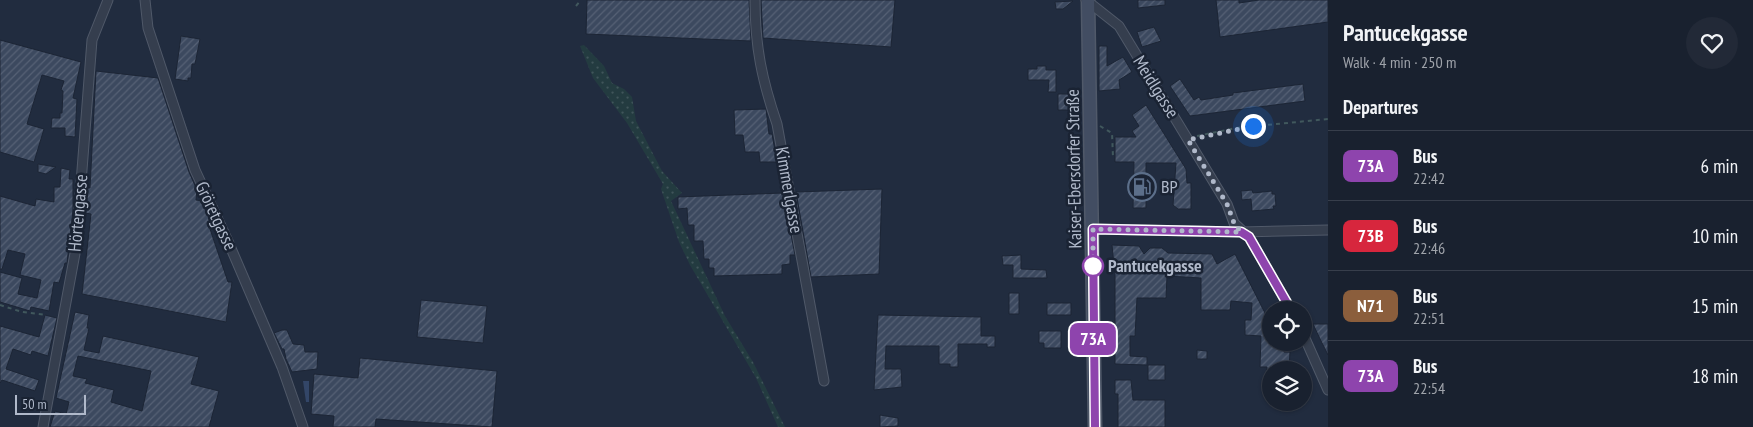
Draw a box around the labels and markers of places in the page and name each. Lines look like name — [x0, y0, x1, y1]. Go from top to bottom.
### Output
fuel station icon: BP — [1127, 172, 1157, 202]
place label: BP — [1161, 175, 1178, 198]
place label: Pantucekgasse — [1108, 254, 1202, 277]
marker: Pantucekgasse — [1082, 255, 1104, 277]

